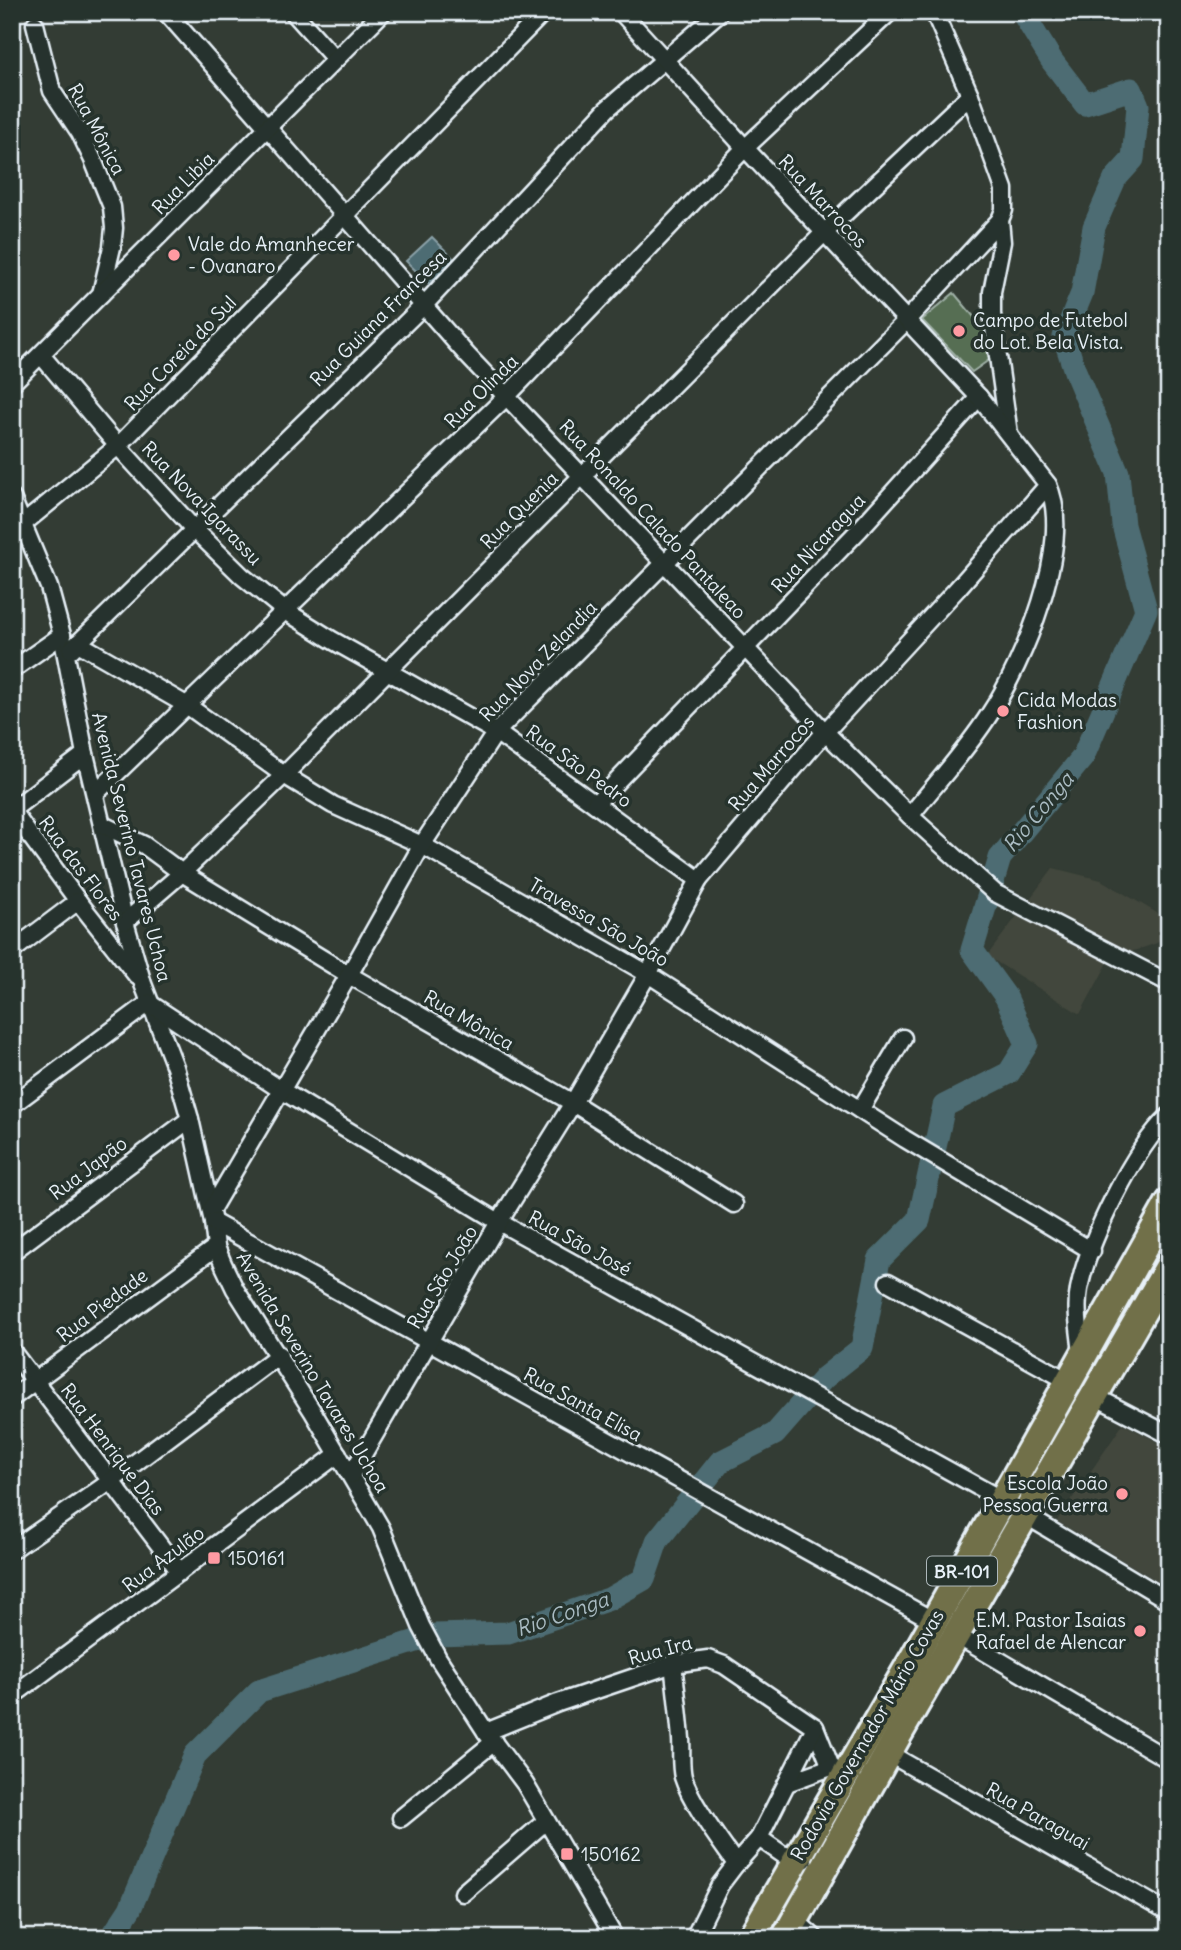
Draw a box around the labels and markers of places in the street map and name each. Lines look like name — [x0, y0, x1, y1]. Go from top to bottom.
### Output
place label: Vale do Amanhecer - Ovanaro — [188, 232, 355, 278]
marker: Vale do Amanhecer - Ovanaro — [166, 247, 182, 263]
place label: Campo de Futebol do Lot. Bela Vista. — [973, 308, 1128, 354]
marker: Campo de Futebol do Lot. Bela Vista. — [951, 323, 967, 339]
place label: Cida Modas Fashion — [1017, 688, 1117, 734]
marker: Cida Modas Fashion — [995, 703, 1011, 719]
place label: Escola João Pessoa Guerra — [983, 1471, 1108, 1517]
marker: Escola João Pessoa Guerra — [1114, 1486, 1130, 1502]
place label: 150161 — [228, 1546, 285, 1570]
marker: 150161 — [206, 1550, 222, 1566]
place label: E.M. Pastor Isaias Rafael de Alencar — [976, 1608, 1126, 1654]
marker: E.M. Pastor Isaias Rafael de Alencar — [1132, 1623, 1148, 1639]
place label: 150162 — [581, 1842, 641, 1866]
marker: 150162 — [559, 1846, 575, 1862]

